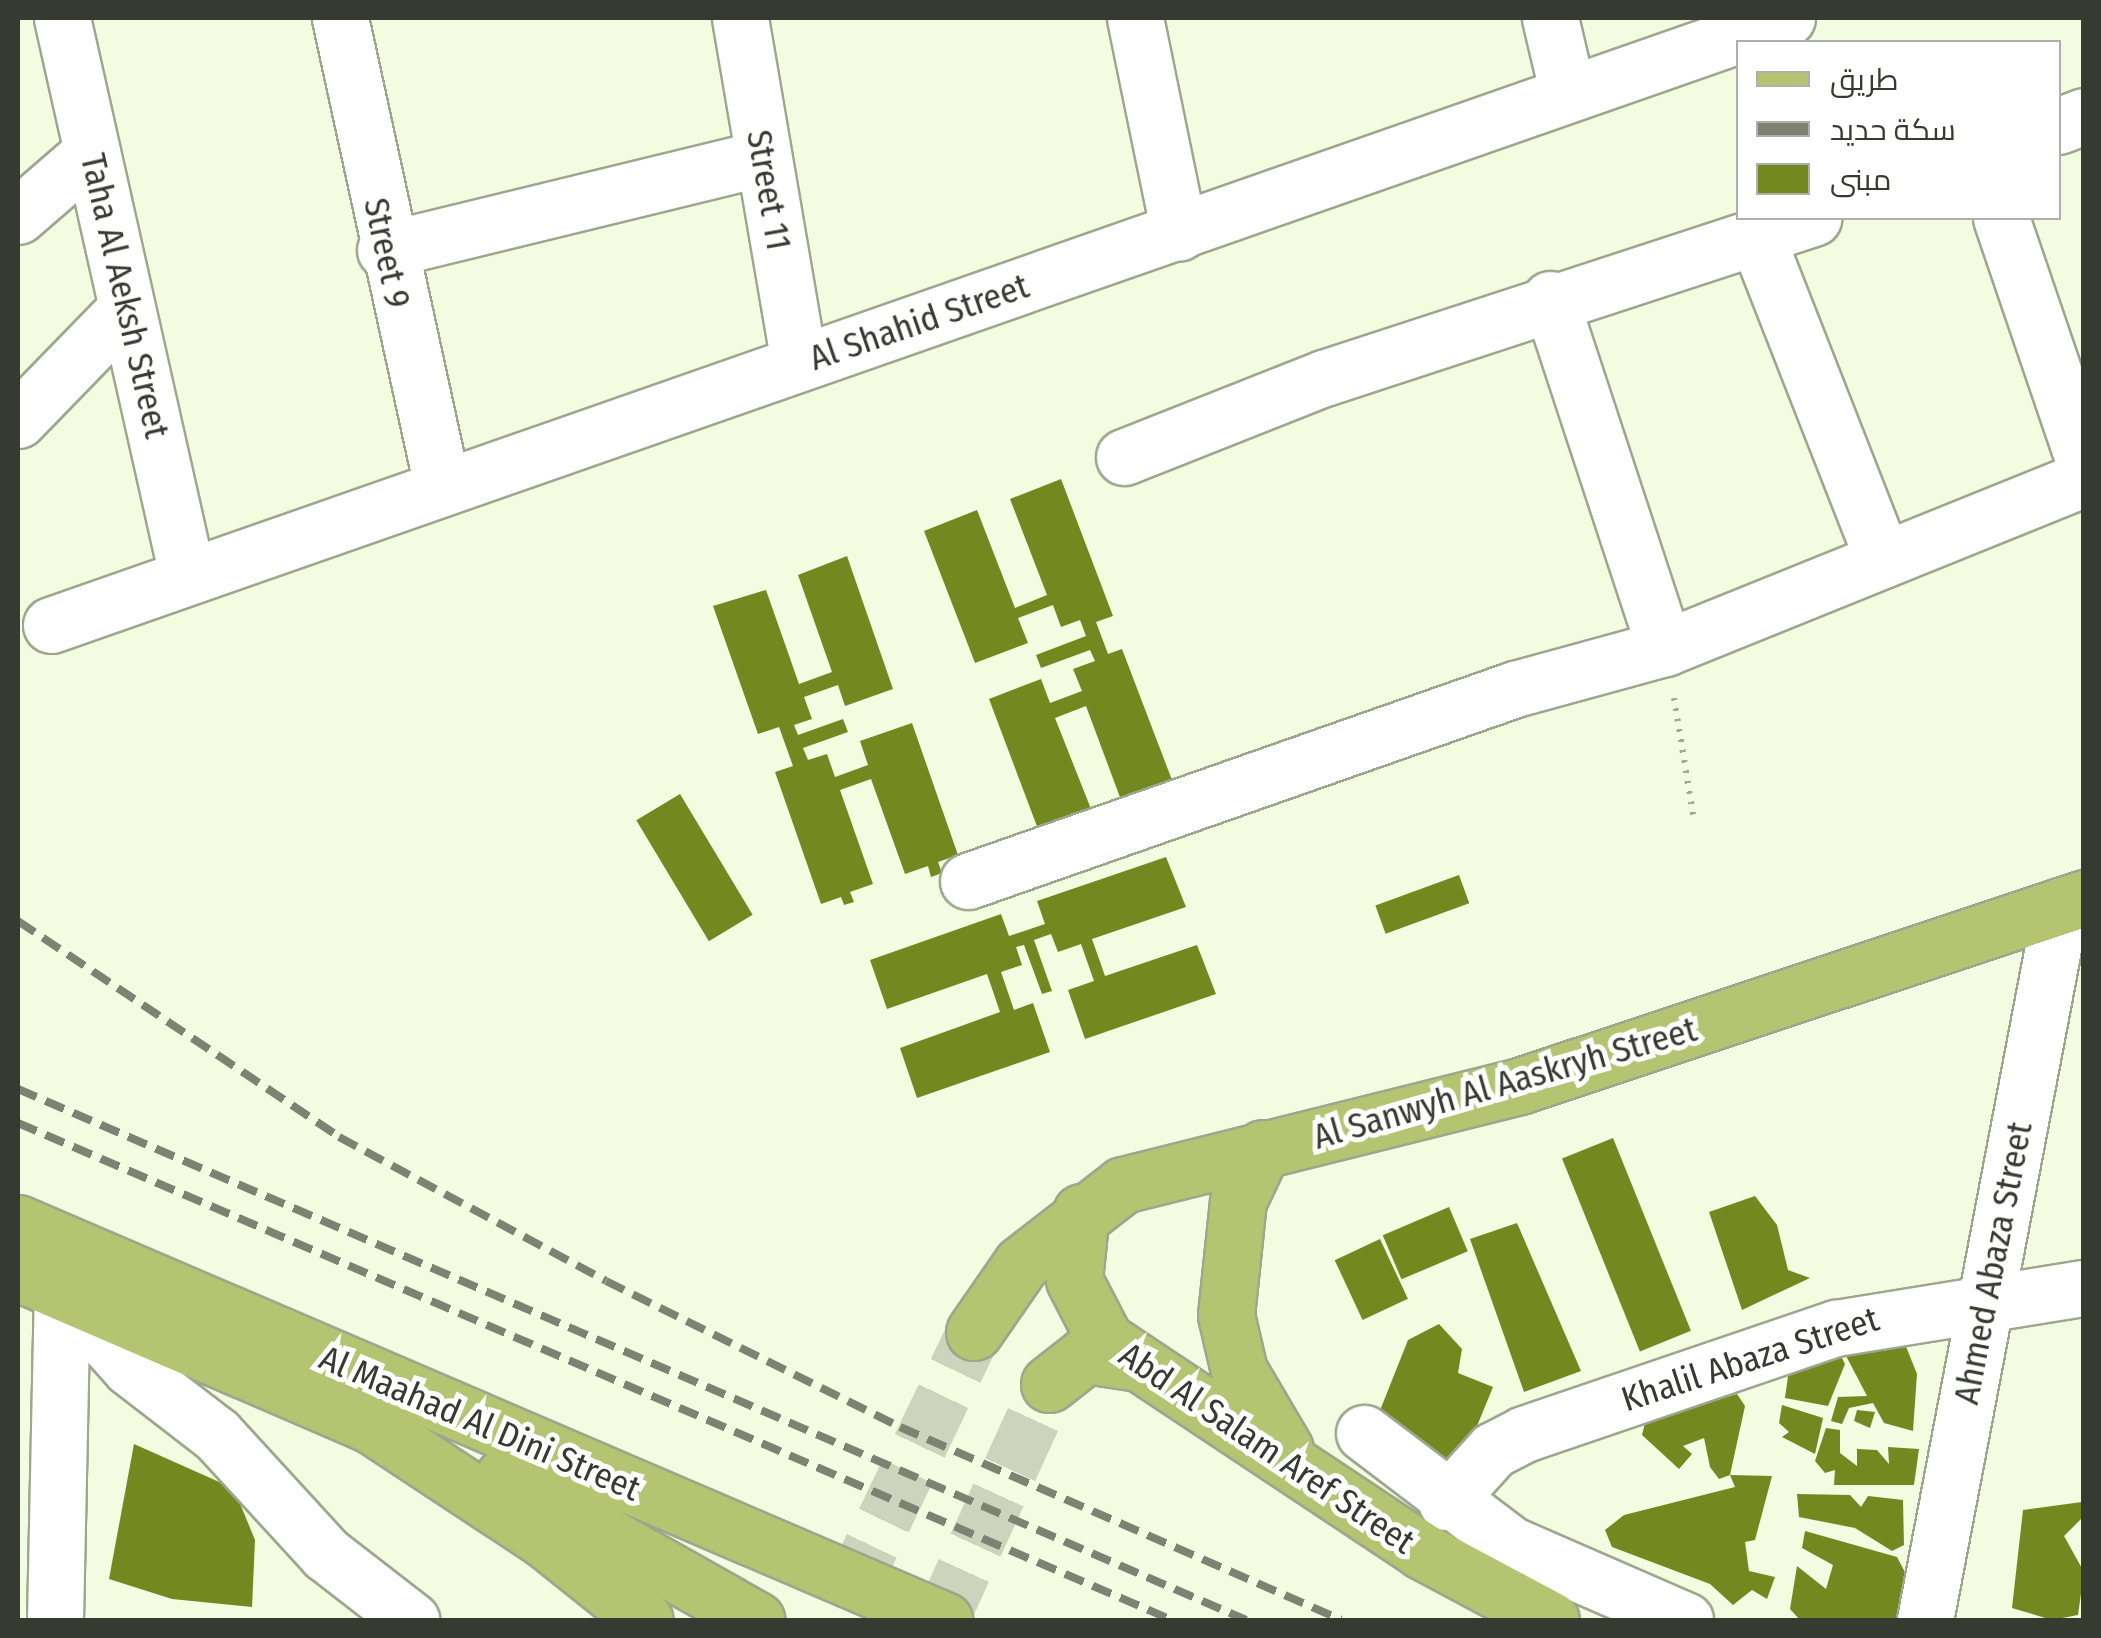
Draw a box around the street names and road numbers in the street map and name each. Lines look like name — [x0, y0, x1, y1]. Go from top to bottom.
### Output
street label: Street 11 — [738, 127, 800, 253]
street label: Taha Al Aeksh Street — [72, 150, 178, 442]
street label: Street 9 — [355, 194, 419, 312]
street label: Al Shahid Street — [804, 265, 1034, 379]
street label: Al Sanwyh Al Aaskryh Street — [1308, 1008, 1702, 1158]
street label: Ahmed Abaza Street — [1945, 1118, 2041, 1408]
street label: Khalil Abaza Street — [1616, 1298, 1884, 1420]
street label: Abd Al Salam Aref Street — [1111, 1333, 1423, 1563]
street label: Al Maahad Al Dini Street — [313, 1336, 647, 1510]

